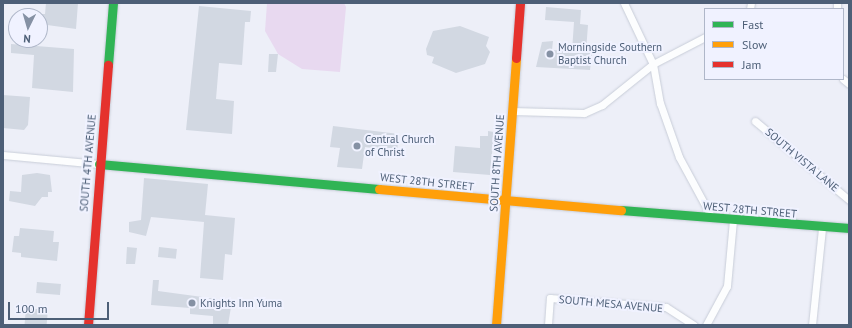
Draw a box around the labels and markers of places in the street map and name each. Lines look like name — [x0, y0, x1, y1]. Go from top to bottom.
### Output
place label: Morningside Southern Baptist Church — [558, 41, 662, 67]
marker: Morningside Southern Baptist Church — [545, 49, 555, 59]
place label: Central Church of Christ — [365, 133, 435, 159]
marker: Central Church of Christ — [352, 141, 362, 151]
place label: Knights Inn Yuma — [200, 296, 282, 310]
marker: Knights Inn Yuma — [187, 298, 197, 308]

